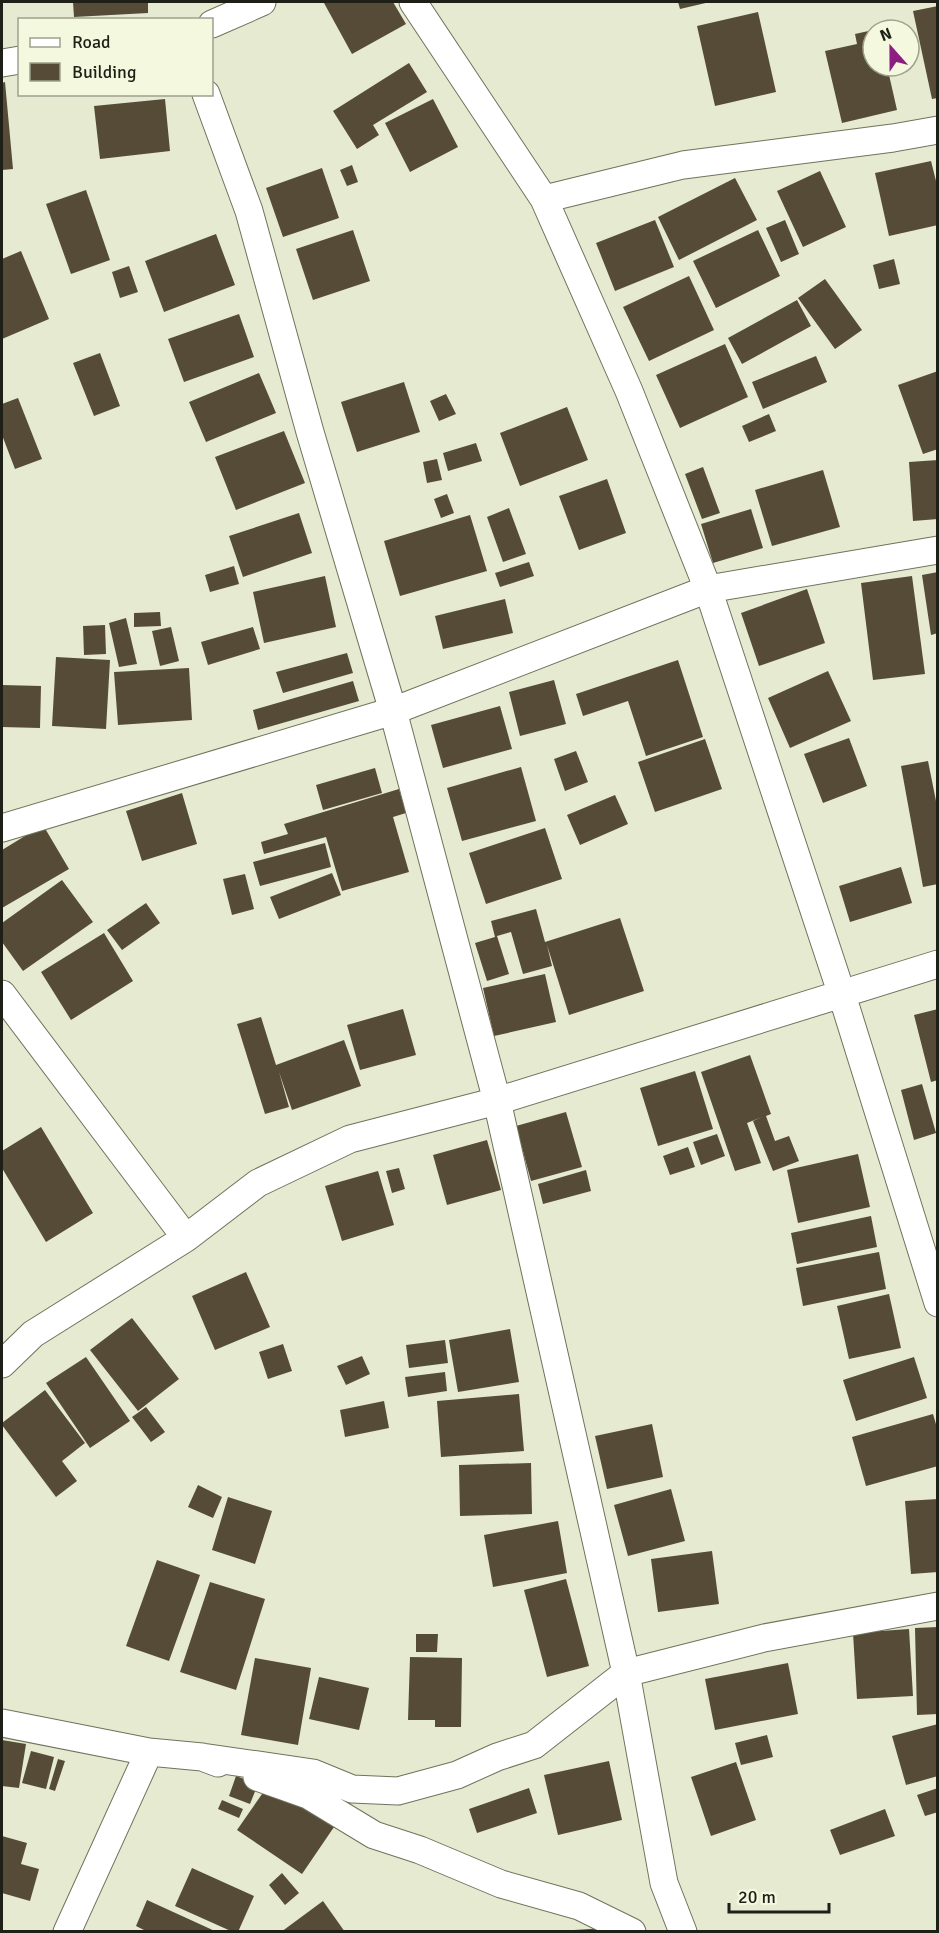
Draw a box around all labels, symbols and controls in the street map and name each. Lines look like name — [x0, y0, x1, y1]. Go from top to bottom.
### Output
legend — [18, 18, 213, 96]
north arrow — [861, 18, 921, 78]
text: N — [877, 24, 895, 46]
text: Road — [72, 31, 111, 53]
text: Building — [72, 61, 136, 83]
scale bar — [729, 1876, 830, 1914]
text: 20 m — [738, 1886, 776, 1908]

